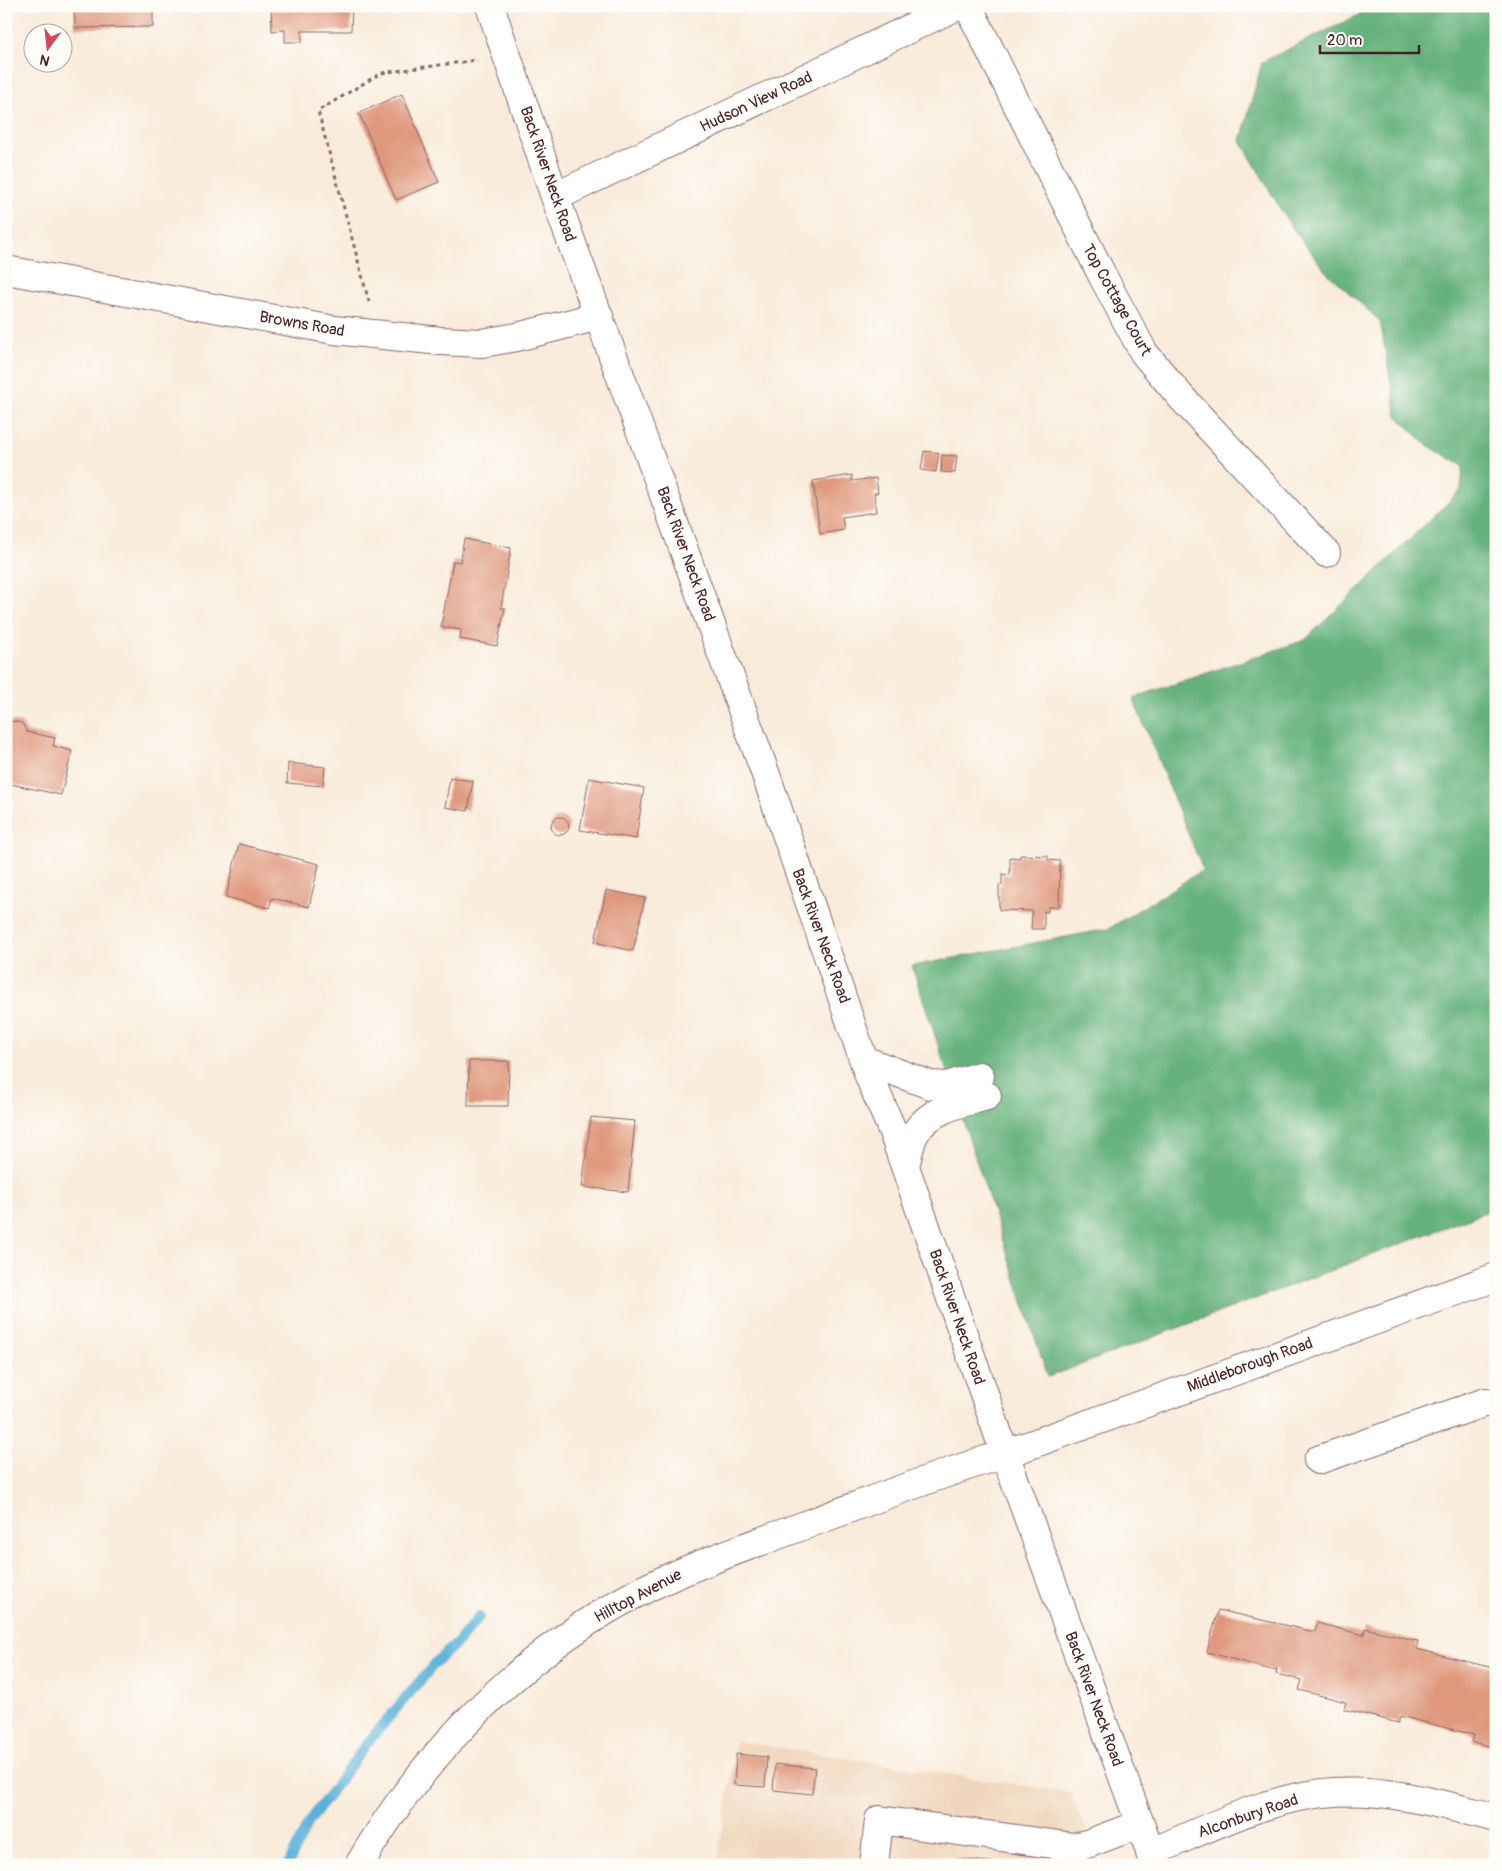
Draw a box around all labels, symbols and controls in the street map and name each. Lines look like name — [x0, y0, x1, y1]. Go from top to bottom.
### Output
north arrow — [22, 22, 72, 72]
scale bar — [1320, 22, 1418, 54]
text: 20 m — [1327, 31, 1362, 50]
text: N — [38, 51, 52, 70]
street label: Hudson View Road — [697, 67, 815, 137]
street label: Back River Neck Road — [515, 104, 581, 244]
street label: Top Cottage Court — [1078, 241, 1156, 360]
street label: Browns Road — [258, 307, 346, 341]
street label: Back River Neck Road — [652, 484, 720, 624]
street label: Back River Neck Road — [787, 866, 855, 1006]
street label: Back River Neck Road — [924, 1247, 990, 1387]
street label: Middleborough Road — [1184, 1333, 1316, 1397]
street label: Hilltop Avenue — [591, 1565, 685, 1627]
street label: Back River Neck Road — [1060, 1629, 1128, 1769]
street label: Alconbury Road — [1195, 1789, 1301, 1843]

